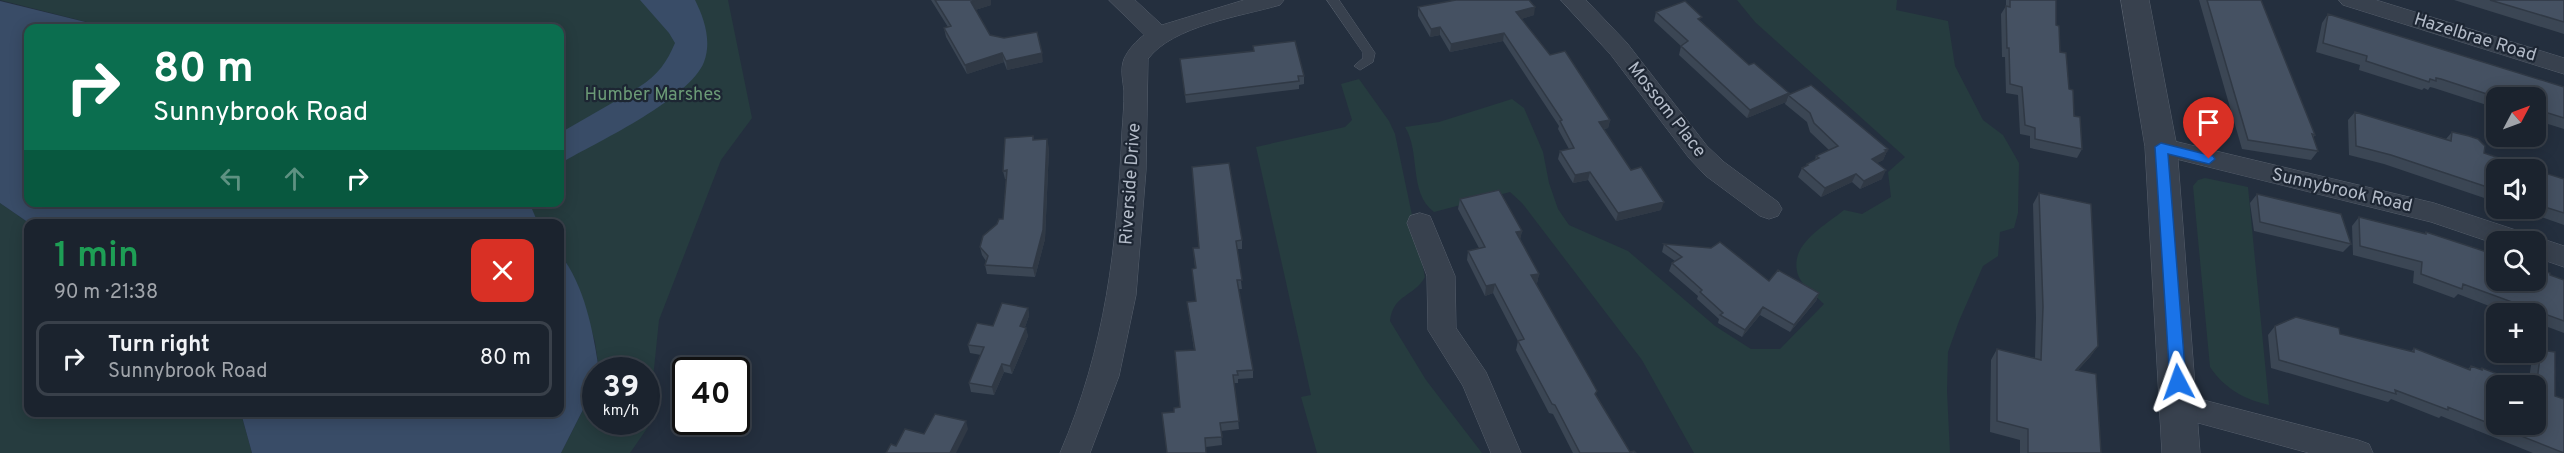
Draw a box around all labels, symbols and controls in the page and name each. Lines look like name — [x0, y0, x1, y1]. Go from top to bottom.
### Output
street label: Hazelbrae Road — [2411, 8, 2539, 68]
text: 80 m — [153, 44, 254, 97]
icon: right — [54, 48, 132, 126]
street label: Mossom Place — [1621, 58, 1711, 162]
park label: Humber Marshes — [585, 84, 721, 107]
north arrow — [2486, 87, 2546, 147]
map controls — [2486, 87, 2546, 435]
text: Sunnybrook Road — [153, 96, 368, 130]
pin — [2183, 97, 2234, 159]
icon: arrive — [2192, 106, 2225, 139]
street label: Riverside Drive — [1115, 122, 1147, 246]
button: sound — [2486, 159, 2546, 219]
icon: left — [215, 162, 248, 195]
icon: ahead — [278, 162, 311, 195]
icon: right — [341, 162, 374, 195]
street label: Sunnybrook Road — [2270, 164, 2414, 218]
button: search — [2486, 231, 2546, 291]
text: 1 min — [54, 234, 139, 280]
button: close — [471, 239, 534, 302]
text: 90 m · 21:38 — [54, 280, 158, 306]
button: + — [2486, 303, 2546, 363]
text: Turn right — [108, 332, 210, 359]
icon: right — [57, 342, 90, 375]
text: 80 m — [480, 345, 531, 372]
position arrow — [2146, 350, 2210, 414]
speed limit sign: 40 — [672, 357, 750, 435]
text: Sunnybrook Road — [108, 359, 267, 385]
text: 39 — [603, 370, 639, 407]
button: − — [2486, 375, 2546, 435]
text: km/h — [603, 402, 639, 421]

